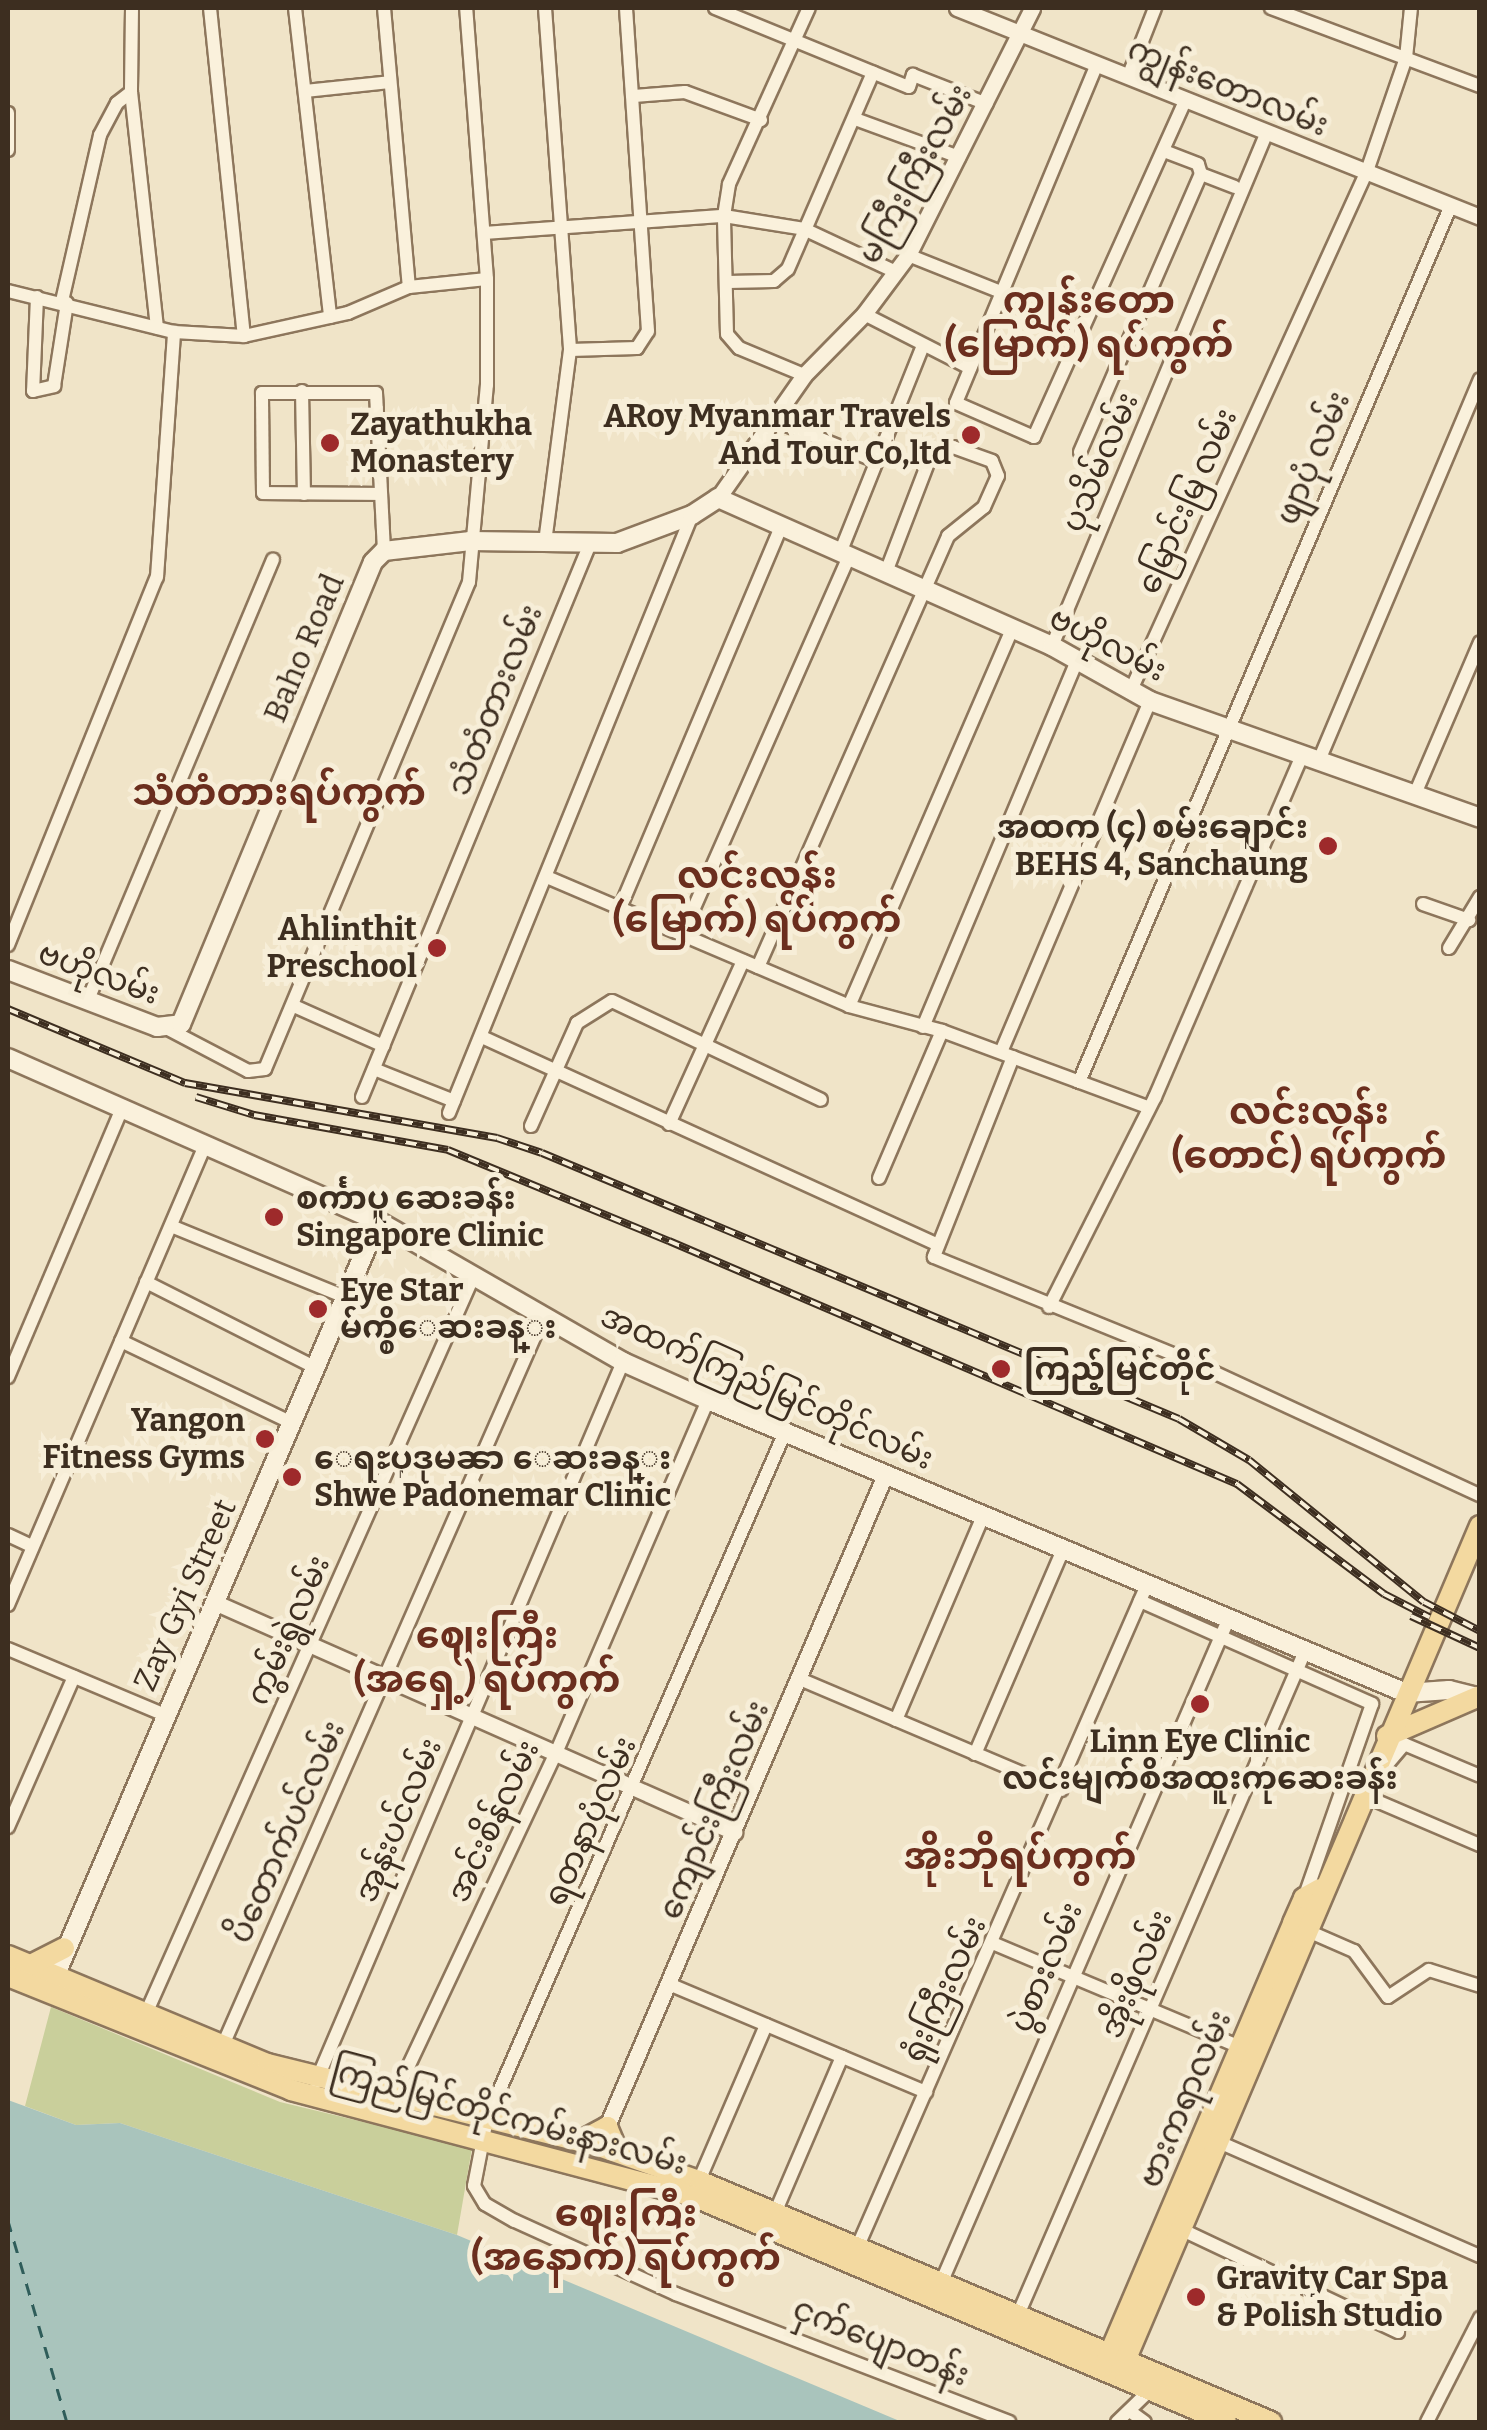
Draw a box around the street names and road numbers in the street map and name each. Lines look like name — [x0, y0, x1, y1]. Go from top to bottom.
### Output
street label: ကျွန်းတောလမ်း — [1122, 29, 1334, 145]
street label: မကြီးကြီးလမ်း — [850, 78, 980, 270]
street label: ပုသိမ်လမ်း — [1053, 386, 1147, 538]
street label: ဖျာပုံ လမ်း — [1268, 386, 1358, 530]
street label: မြောင်းမြ လမ်း — [1129, 402, 1245, 600]
street label: Baho Road — [256, 568, 352, 728]
street label: ဗဟိုလမ်း — [1043, 598, 1173, 690]
street label: သံတံတားလမ်း — [439, 599, 551, 801]
street label: ဗဟိုလမ်း — [33, 933, 165, 1013]
street label: အထက်ကြည်မြင်တိုင်လမ်း — [595, 1296, 939, 1478]
street label: Zay Gyi Street — [126, 1493, 244, 1697]
street label: ကွမ်းရွဲလမ်း — [238, 1549, 338, 1711]
street label: ကျောင်းကြီးလမ်း — [651, 1695, 777, 1925]
street label: ပိတောက်ပင်လမ်း — [221, 1715, 353, 1949]
street label: ရတနာပုံလမ်း — [536, 1730, 644, 1912]
street label: အုန်းပင်လမ်း — [346, 1732, 450, 1908]
street label: အင်းစိန်လမ်း — [439, 1734, 547, 1908]
street label: ပွဲစားလမ်း — [1001, 1896, 1091, 2038]
street label: အိုးဖိုလမ်း — [1092, 1904, 1180, 2044]
street label: ရုံးကြီးလမ်း — [894, 1910, 994, 2068]
street label: ဗားကရာလမ်း — [1130, 2005, 1240, 2193]
street label: ကြည်မြင်တိုင်ကမ်းနားလမ်း — [327, 2051, 691, 2183]
street label: ငှက်ပျောတန်း — [787, 2289, 975, 2395]

